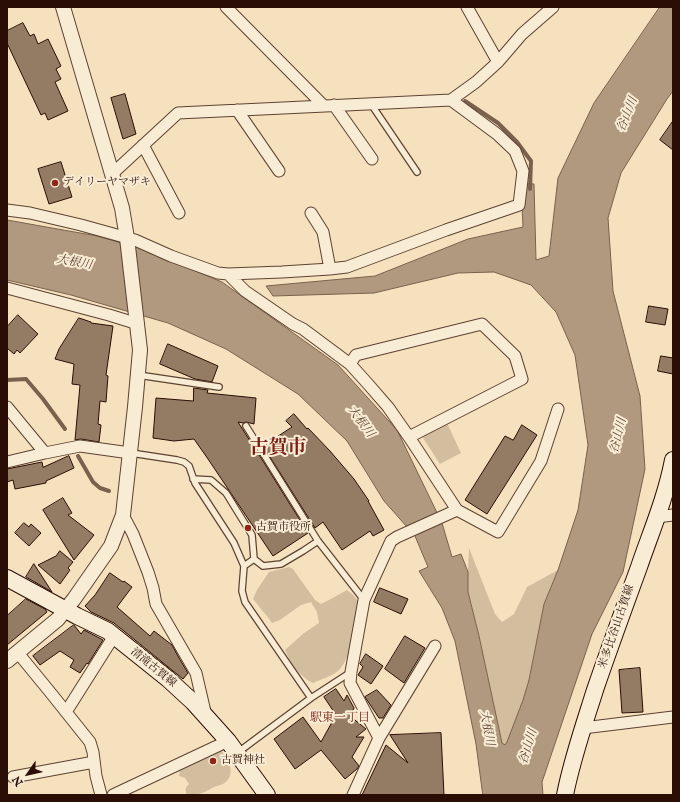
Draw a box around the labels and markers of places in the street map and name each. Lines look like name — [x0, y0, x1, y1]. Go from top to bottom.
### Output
place label: デイリーヤマザキ — [63, 176, 151, 190]
marker: デイリーヤマザキ — [50, 178, 60, 188]
place label: 古賀市役所 — [256, 521, 311, 535]
marker: 古賀市役所 — [243, 523, 253, 533]
place label: 古賀神社 — [221, 754, 265, 768]
marker: 古賀神社 — [208, 756, 218, 766]

